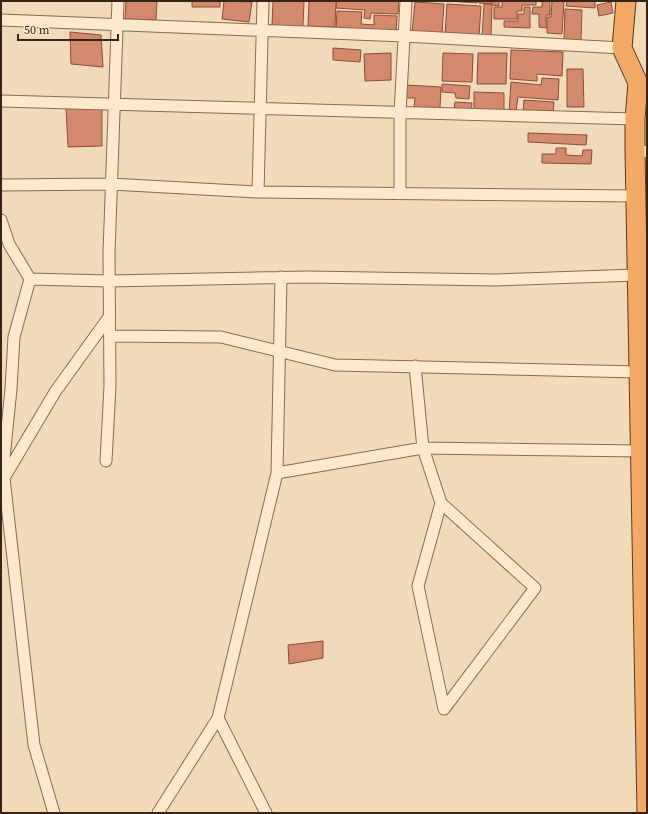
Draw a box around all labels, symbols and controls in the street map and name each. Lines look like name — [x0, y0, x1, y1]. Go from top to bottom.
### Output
scale bar — [18, 16, 118, 42]
text: 50 m — [24, 22, 50, 38]

